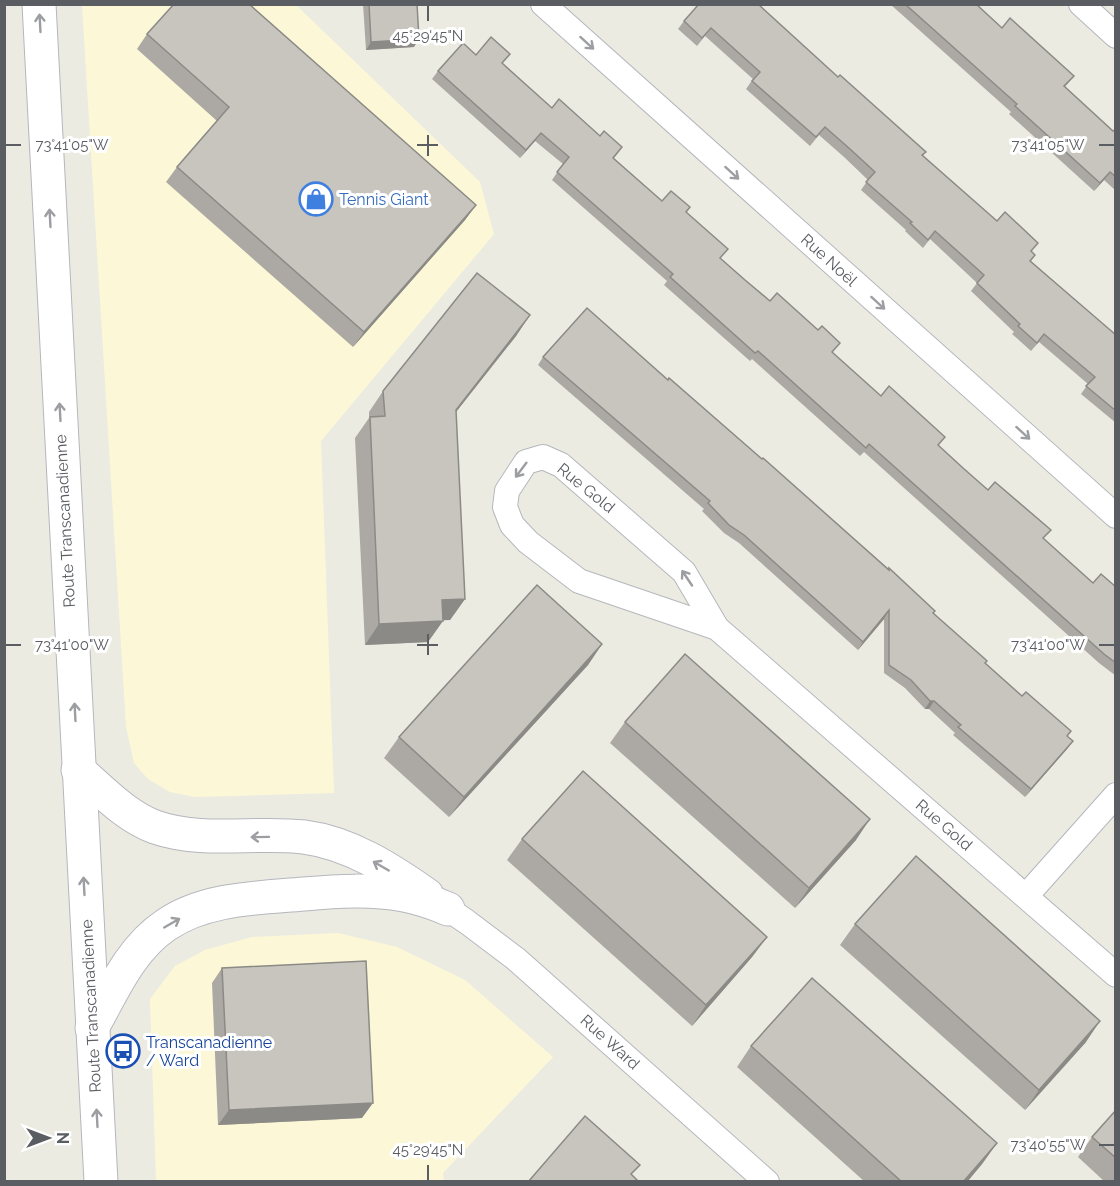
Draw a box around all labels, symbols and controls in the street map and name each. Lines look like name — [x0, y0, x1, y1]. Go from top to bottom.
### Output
one-way arrow — [35, 13, 46, 33]
text: 45°29'45"N — [393, 27, 463, 45]
one-way arrow — [579, 36, 594, 50]
text: 73°41'05"W — [36, 136, 109, 154]
text: 73°41'05"W — [1012, 136, 1085, 154]
one-way arrow — [724, 166, 739, 180]
shop icon: Tennis Giant — [298, 181, 334, 217]
place label: Tennis Giant — [339, 190, 429, 209]
one-way arrow — [45, 208, 56, 228]
street label: Rue Noël — [797, 230, 861, 291]
one-way arrow — [870, 296, 885, 310]
one-way arrow — [54, 403, 65, 423]
one-way arrow — [1015, 426, 1030, 440]
street label: Route Transcanadienne — [51, 434, 79, 608]
street label: Rue Gold — [553, 459, 619, 517]
one-way arrow — [514, 462, 527, 478]
one-way arrow — [680, 570, 693, 587]
text: 73°41'00"W — [35, 636, 109, 654]
text: 73°41'00"W — [1011, 636, 1085, 654]
one-way arrow — [70, 703, 81, 723]
street label: Rue Gold — [912, 795, 976, 855]
one-way arrow — [251, 831, 271, 842]
one-way arrow — [373, 860, 390, 872]
one-way arrow — [79, 876, 90, 896]
one-way arrow — [163, 916, 180, 928]
street label: Route Transcanadienne — [77, 919, 105, 1093]
street label: Rue Ward — [577, 1011, 643, 1073]
bus stop icon: Transcanadienne / Ward — [105, 1033, 141, 1069]
place label: Transcanadienne / Ward — [146, 1033, 272, 1070]
north arrow — [18, 1108, 78, 1168]
one-way arrow — [92, 1109, 103, 1129]
text: N — [53, 1132, 72, 1144]
text: 73°40'55"W — [1011, 1136, 1086, 1154]
text: 45°29'45"N — [393, 1141, 463, 1159]

